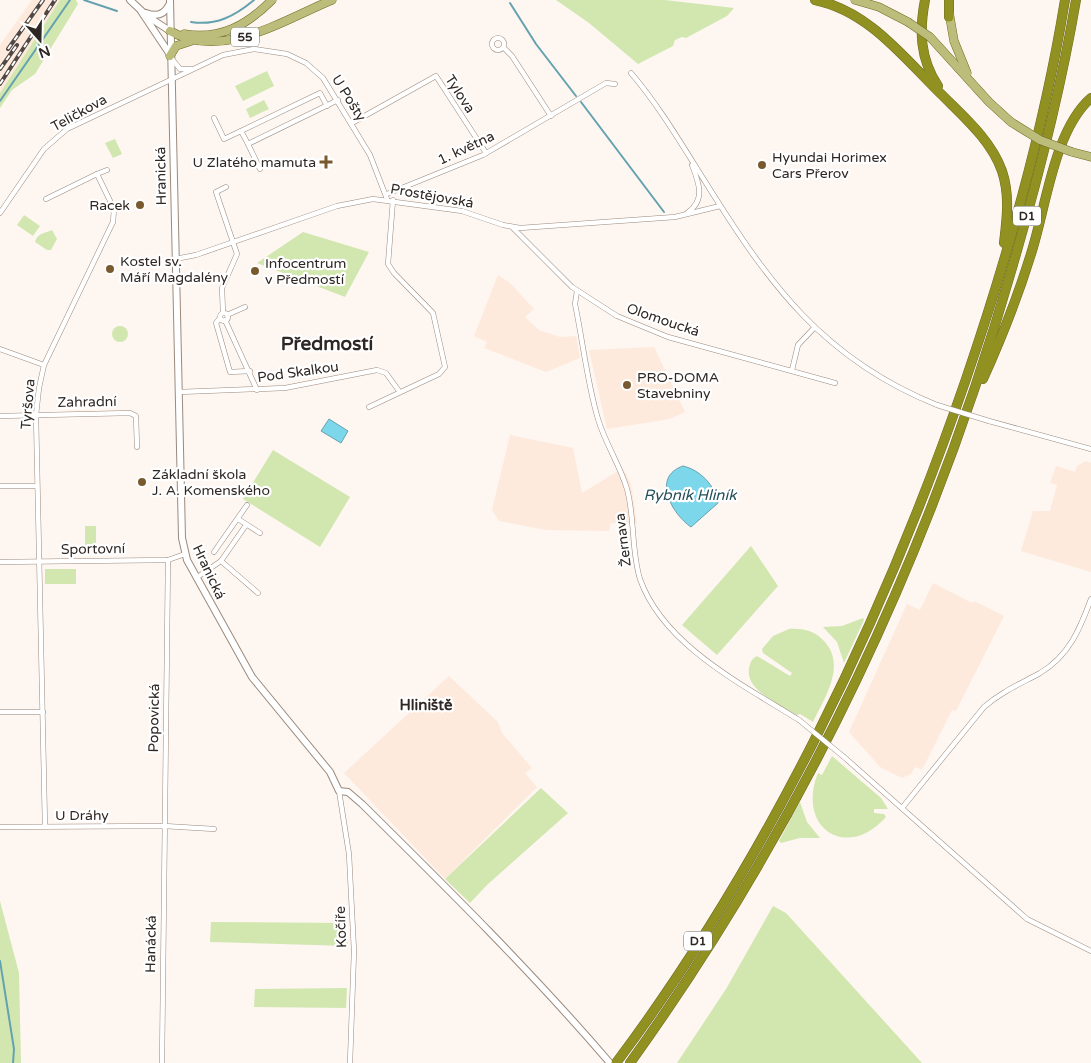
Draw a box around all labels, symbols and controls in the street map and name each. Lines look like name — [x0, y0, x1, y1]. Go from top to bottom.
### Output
north arrow — [15, 15, 65, 65]
road number: 55 — [231, 28, 259, 46]
text: N — [36, 42, 52, 62]
street label: U Pošty — [328, 72, 370, 125]
street label: Tylova — [441, 72, 479, 116]
street label: Teličkova — [48, 91, 110, 135]
street label: 1. května — [435, 127, 497, 169]
street label: Hranická — [152, 147, 170, 205]
place label: Hyundai Horimex Cars Přerov — [772, 149, 887, 182]
place label: U Zlatého mamuta — [193, 154, 316, 171]
marker: U Zlatého mamuta — [320, 156, 332, 168]
marker: Hyundai Horimex Cars Přerov — [756, 159, 768, 171]
street label: Prostějovská — [389, 180, 475, 212]
place label: Racek — [89, 197, 130, 214]
marker: Racek — [134, 199, 146, 211]
road number: D1 — [1013, 207, 1041, 226]
place label: Kostel sv. Máří Magdalény — [120, 253, 229, 286]
place label: Infocentrum v Předmostí — [265, 255, 346, 288]
marker: Kostel sv. Máří Magdalény — [104, 263, 116, 275]
marker: Infocentrum v Předmostí — [249, 265, 261, 277]
street label: Olomoucká — [624, 300, 702, 340]
district label: Předmostí — [281, 333, 373, 355]
street label: Pod Skalkou — [256, 358, 340, 386]
place label: PRO-DOMA Stavebniny — [637, 369, 719, 402]
street label: Tyršova — [17, 378, 39, 430]
marker: PRO-DOMA Stavebniny — [621, 379, 633, 391]
street label: Zahradní — [57, 393, 117, 411]
place label: Základní škola J. A. Komenského — [152, 466, 270, 499]
marker: Základní škola J. A. Komenského — [136, 476, 148, 488]
water label: Rybník Hliník — [644, 486, 738, 504]
street label: Žernava — [611, 512, 635, 568]
street label: Sportovní — [61, 540, 126, 558]
street label: Hranická — [189, 542, 229, 602]
street label: Popovická — [145, 684, 163, 752]
district label: Hliniště — [400, 696, 453, 714]
street label: U Dráhy — [55, 807, 109, 824]
street label: Kočíře — [332, 906, 350, 948]
street label: Hanácká — [142, 915, 160, 973]
road number: D1 — [684, 931, 712, 950]

